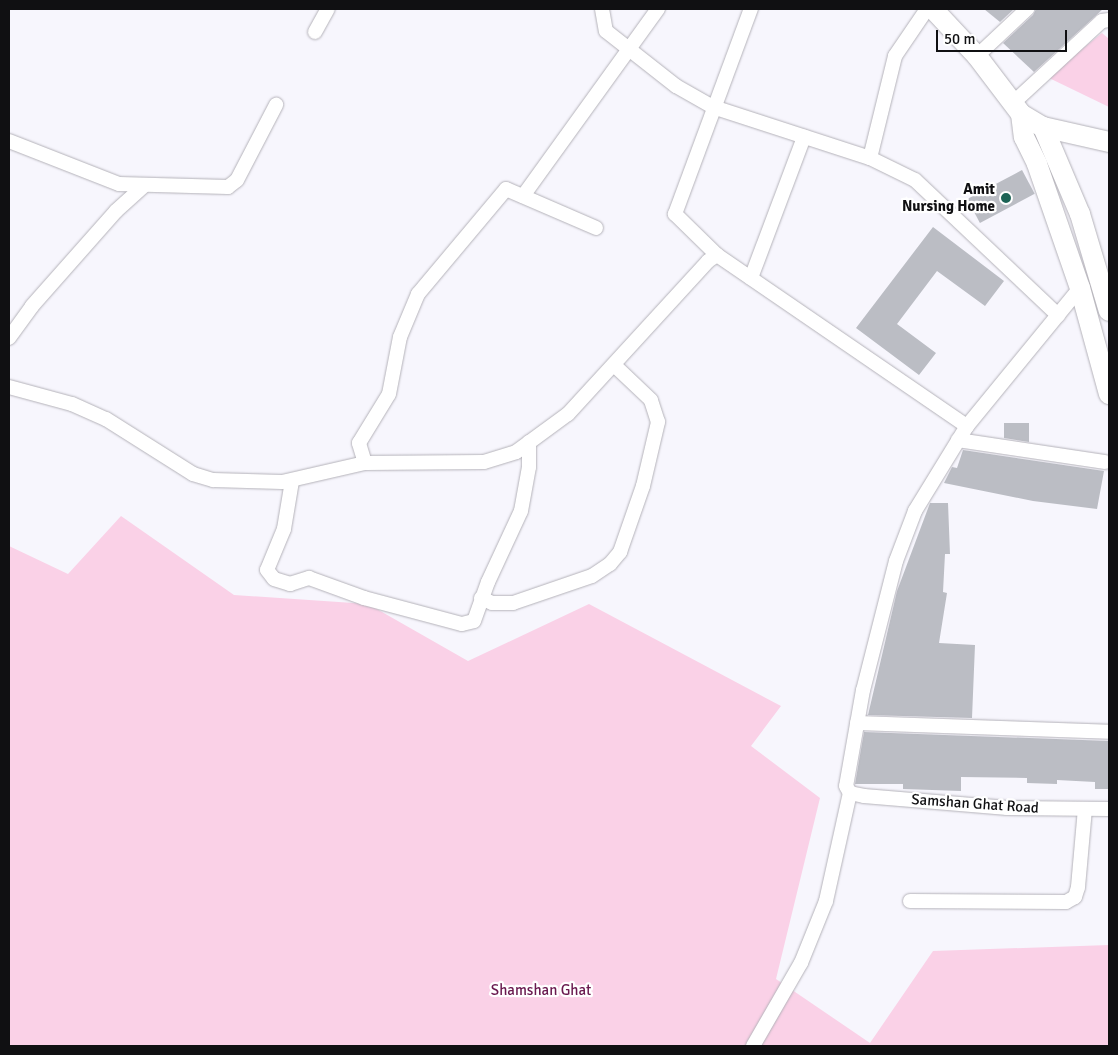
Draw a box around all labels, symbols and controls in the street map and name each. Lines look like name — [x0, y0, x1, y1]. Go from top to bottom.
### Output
scale bar — [938, 20, 1069, 52]
text: 50 m — [944, 30, 975, 48]
place label: Amit Nursing Home — [902, 180, 995, 215]
marker: Amit Nursing Home — [999, 191, 1013, 205]
street label: Samshan Ghat Road — [911, 791, 1039, 817]
park label: Shamshan Ghat — [491, 982, 591, 1000]

